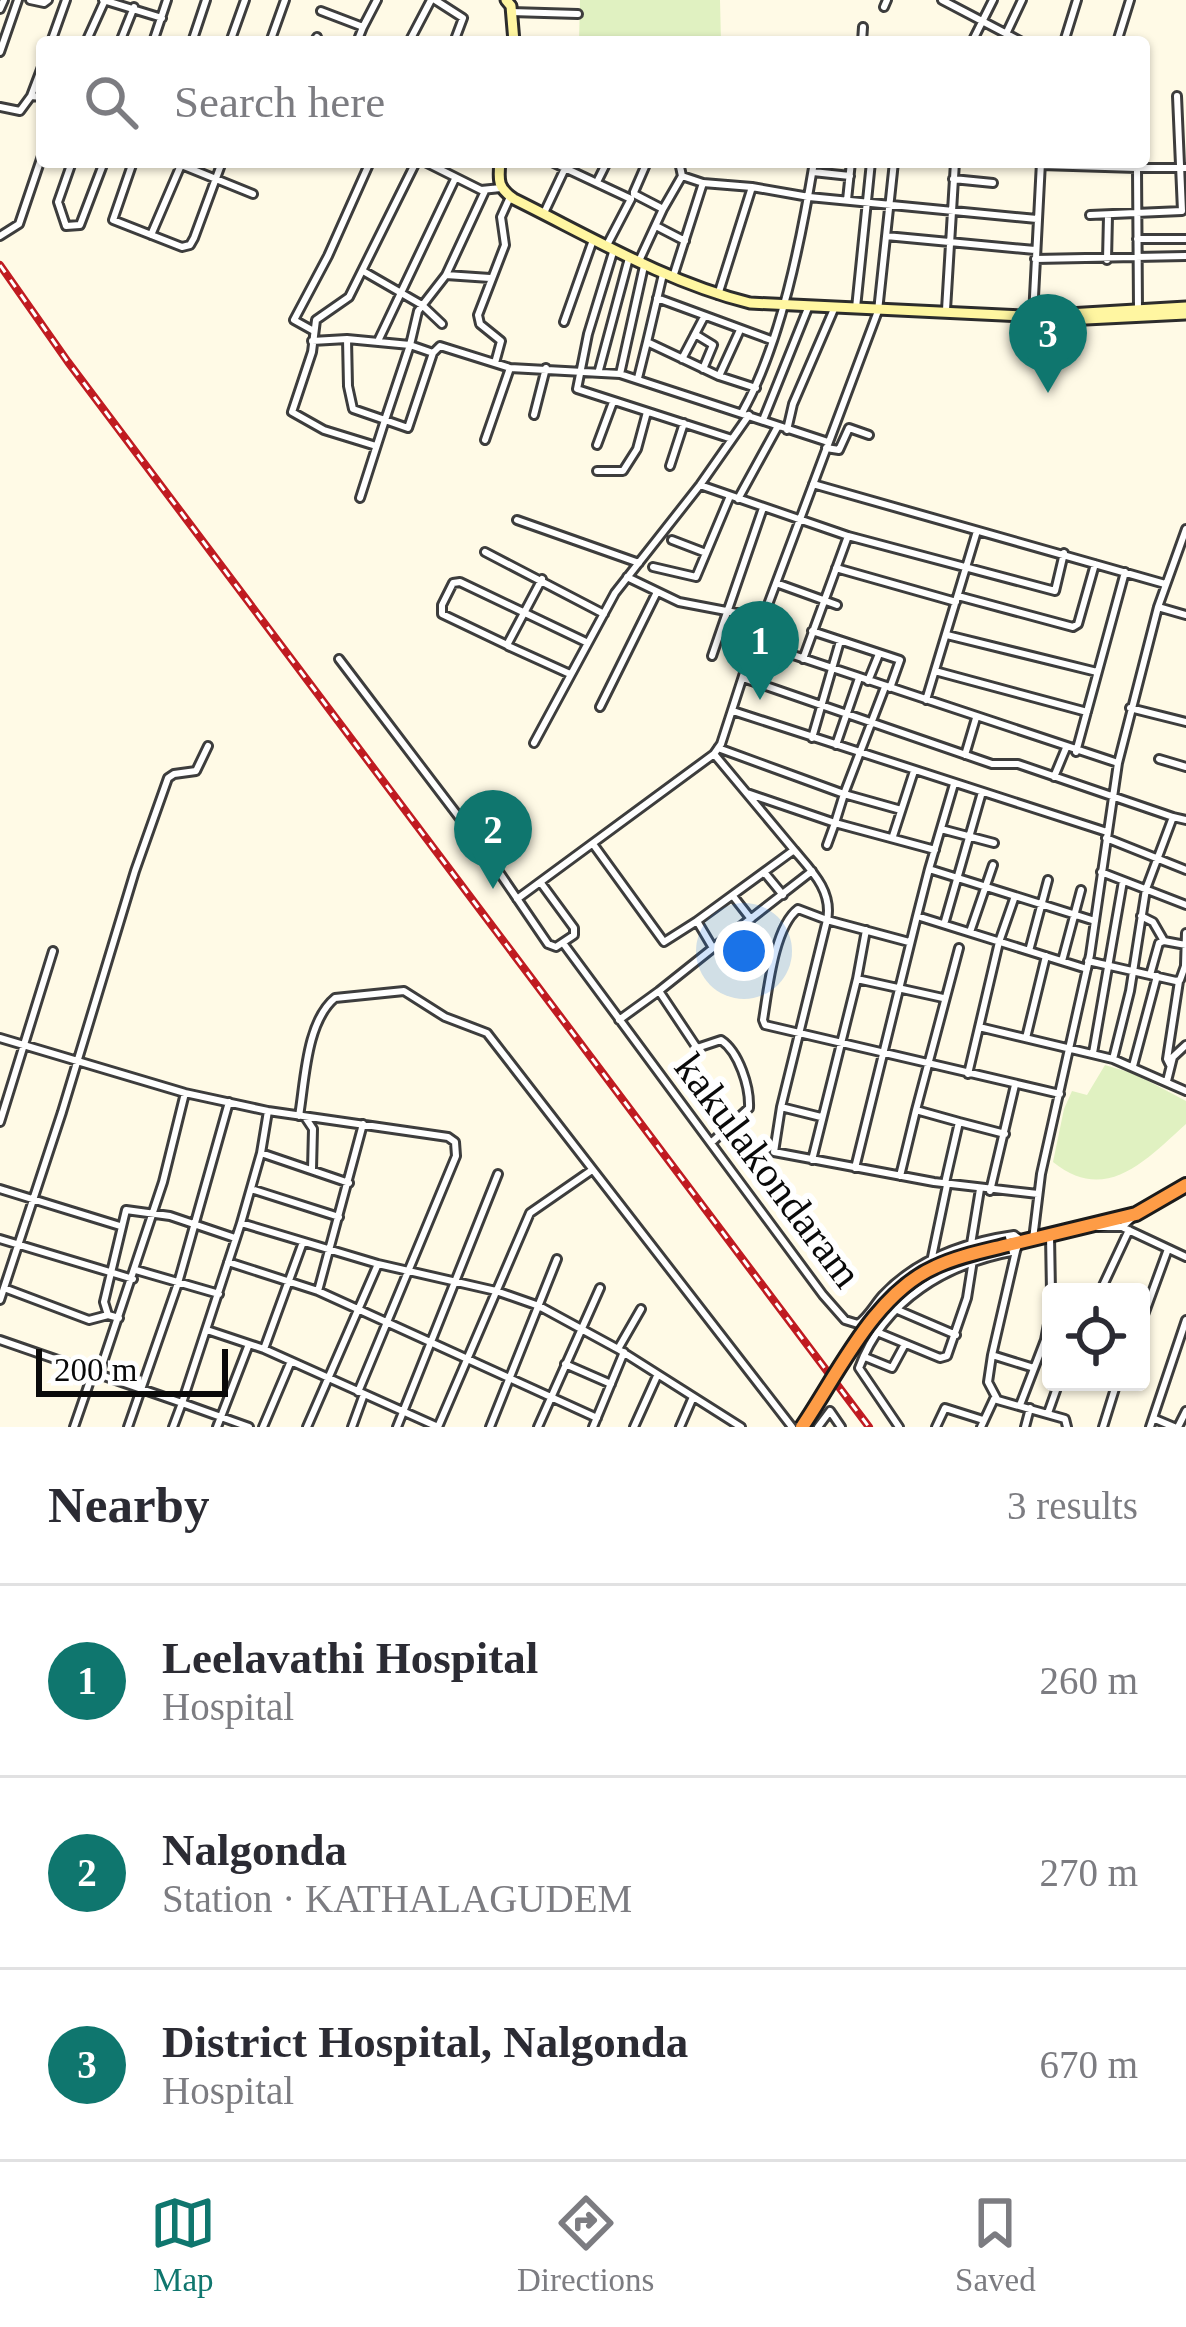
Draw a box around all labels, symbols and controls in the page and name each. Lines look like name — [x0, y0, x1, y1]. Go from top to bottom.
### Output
search box — [36, 36, 1150, 168]
icon: search — [78, 69, 144, 135]
text: Search here — [174, 77, 385, 127]
pin: 3 — [1009, 294, 1087, 393]
pin: 1 — [721, 601, 799, 700]
pin: 2 — [454, 790, 532, 889]
your location — [714, 921, 774, 981]
street label: kakulakondaram — [666, 1045, 871, 1296]
map controls — [1042, 1283, 1150, 1391]
button: locate — [1042, 1283, 1150, 1391]
scale bar — [36, 1343, 228, 1396]
text: 200 m — [54, 1352, 137, 1388]
text: Nearby — [48, 1477, 209, 1533]
text: 3 results — [1007, 1484, 1138, 1527]
text: Leelavathi Hospital — [162, 1633, 538, 1683]
text: 1 — [77, 1659, 97, 1702]
text: 260 m — [1039, 1659, 1138, 1702]
text: Hospital — [162, 1685, 294, 1728]
text: Nalgonda — [162, 1825, 347, 1875]
text: 2 — [77, 1851, 97, 1894]
text: 270 m — [1039, 1851, 1138, 1894]
text: Station · KATHALAGUDEM — [162, 1877, 632, 1920]
text: District Hospital, Nalgonda — [162, 2017, 688, 2067]
text: 3 — [77, 2043, 97, 2086]
text: 670 m — [1039, 2043, 1138, 2086]
text: Hospital — [162, 2069, 294, 2112]
tab: Map — [150, 2190, 216, 2299]
tab: Directions — [517, 2190, 654, 2299]
tab: Saved — [955, 2190, 1036, 2299]

